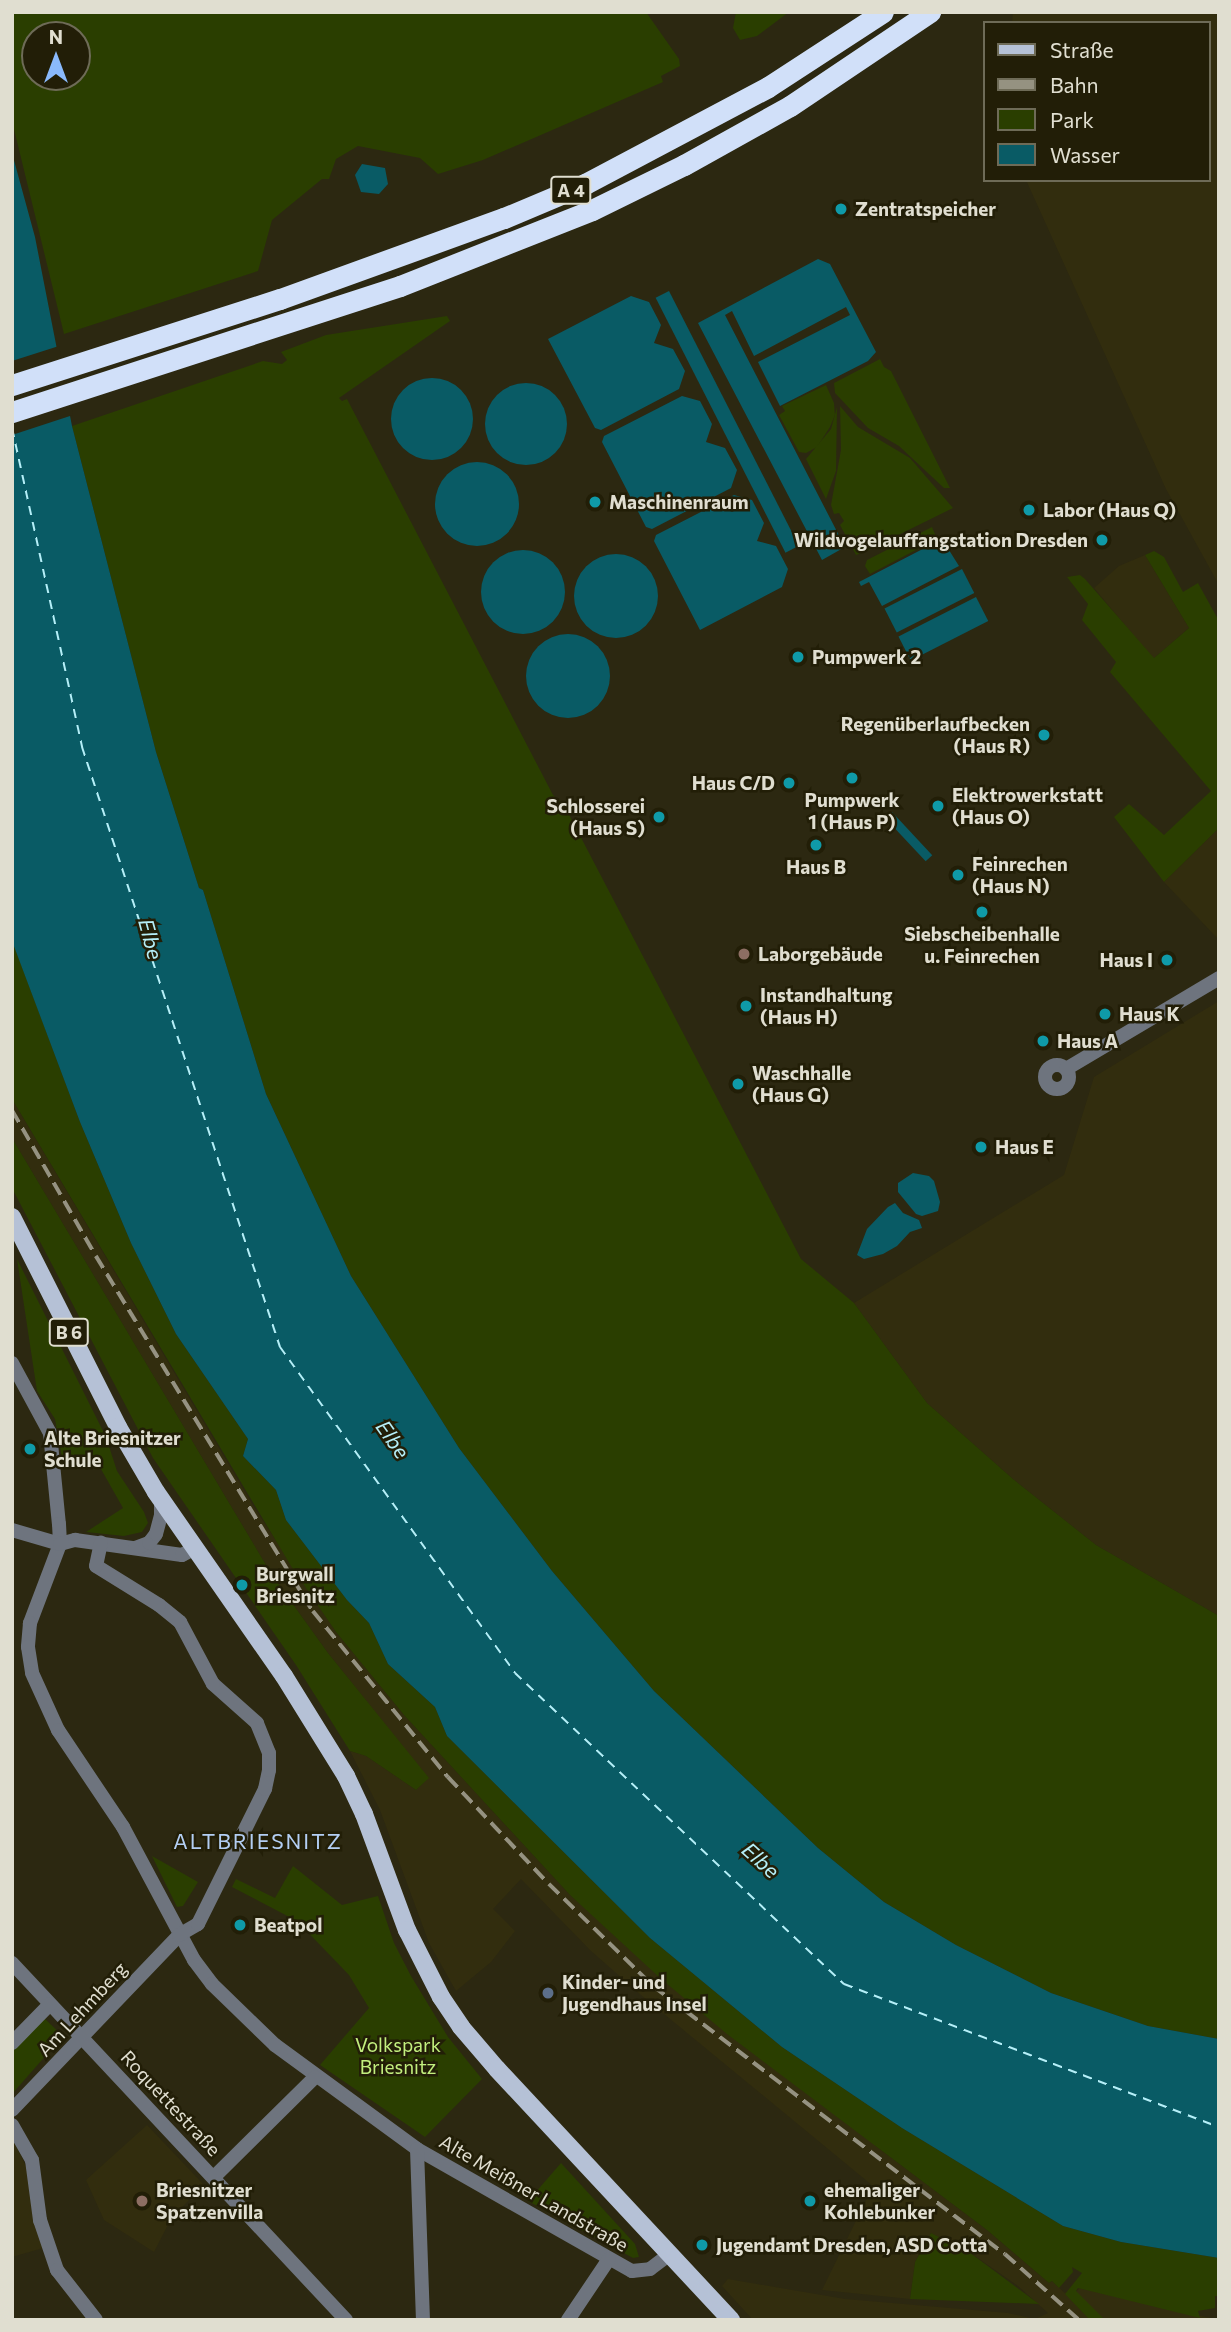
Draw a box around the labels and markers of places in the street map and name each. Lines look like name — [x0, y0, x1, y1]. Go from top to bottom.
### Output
place label: Zentratspeicher — [855, 198, 996, 220]
marker: Zentratspeicher — [833, 201, 849, 217]
place label: Maschinenraum — [609, 491, 749, 513]
marker: Maschinenraum — [587, 494, 603, 510]
place label: Labor (Haus Q) — [1043, 499, 1176, 521]
marker: Labor (Haus Q) — [1021, 502, 1037, 518]
place label: Wildvogelauffangstation Dresden — [794, 529, 1088, 551]
marker: Wildvogelauffangstation Dresden — [1094, 532, 1110, 548]
place label: Pumpwerk 2 — [812, 646, 921, 668]
marker: Pumpwerk 2 — [790, 649, 806, 665]
place label: Regenüberlaufbecken (Haus R) — [841, 713, 1030, 757]
marker: Regenüberlaufbecken (Haus R) — [1036, 727, 1052, 743]
marker: Pumpwerk 1 (Haus P) — [844, 770, 860, 786]
place label: Haus C/D — [692, 772, 775, 794]
marker: Haus C/D — [781, 775, 797, 791]
place label: Elektrowerkstatt (Haus O) — [952, 784, 1103, 828]
place label: Pumpwerk 1 (Haus P) — [805, 789, 899, 833]
place label: Schlosserei (Haus S) — [547, 795, 645, 839]
marker: Elektrowerkstatt (Haus O) — [930, 798, 946, 814]
marker: Schlosserei (Haus S) — [651, 809, 667, 825]
marker: Haus B — [808, 837, 824, 853]
place label: Feinrechen (Haus N) — [972, 853, 1068, 897]
place label: Haus B — [786, 856, 846, 878]
marker: Feinrechen (Haus N) — [950, 867, 966, 883]
marker: Siebscheibenhalle u. Feinrechen — [974, 904, 990, 920]
place label: Siebscheibenhalle u. Feinrechen — [904, 923, 1060, 967]
place label: Laborgebäude — [758, 943, 883, 965]
marker: Laborgebäude — [736, 946, 752, 962]
place label: Haus I — [1099, 949, 1153, 971]
marker: Haus I — [1159, 952, 1175, 968]
place label: Instandhaltung (Haus H) — [760, 984, 892, 1028]
marker: Instandhaltung (Haus H) — [738, 998, 754, 1014]
place label: Haus K — [1119, 1003, 1180, 1025]
marker: Haus K — [1097, 1006, 1113, 1022]
place label: Haus A — [1057, 1030, 1118, 1052]
marker: Haus A — [1035, 1033, 1051, 1049]
place label: Waschhalle (Haus G) — [752, 1062, 851, 1106]
marker: Waschhalle (Haus G) — [730, 1076, 746, 1092]
place label: Haus E — [995, 1136, 1054, 1158]
marker: Haus E — [973, 1139, 989, 1155]
place label: Alte Briesnitzer Schule — [44, 1427, 181, 1471]
marker: Alte Briesnitzer Schule — [22, 1441, 38, 1457]
place label: Burgwall Briesnitz — [256, 1563, 335, 1607]
marker: Burgwall Briesnitz — [234, 1577, 250, 1593]
place label: Beatpol — [254, 1914, 322, 1936]
marker: Beatpol — [232, 1917, 248, 1933]
place label: Kinder- und Jugendhaus Insel — [562, 1971, 707, 2015]
marker: Kinder- und Jugendhaus Insel — [540, 1985, 556, 2001]
place label: Briesnitzer Spatzenvilla — [156, 2179, 263, 2223]
place label: ehemaliger Kohlebunker — [824, 2179, 935, 2223]
marker: Briesnitzer Spatzenvilla — [134, 2193, 150, 2209]
marker: ehemaliger Kohlebunker — [802, 2193, 818, 2209]
place label: Jugendamt Dresden, ASD Cotta — [716, 2234, 987, 2256]
marker: Jugendamt Dresden, ASD Cotta — [694, 2237, 710, 2253]

